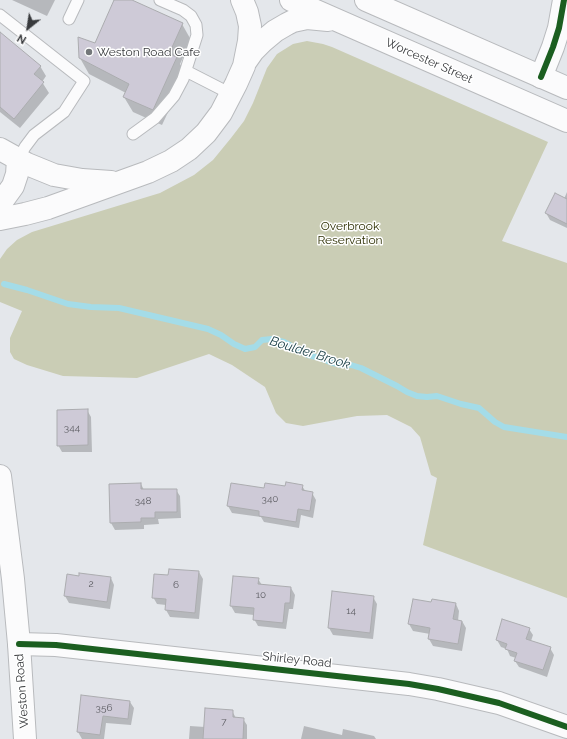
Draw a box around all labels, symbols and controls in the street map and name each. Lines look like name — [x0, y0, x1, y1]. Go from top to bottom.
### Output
north arrow — [8, 8, 48, 48]
text: N — [15, 31, 29, 47]
street label: Worcester Street — [383, 35, 475, 87]
place label: Weston Road Cafe — [97, 45, 200, 59]
marker: Weston Road Cafe — [84, 47, 94, 57]
park label: Overbrook Reservation — [317, 219, 383, 247]
water label: Boulder Brook — [268, 333, 352, 373]
house number: 344 — [64, 422, 80, 434]
house number: 340 — [262, 493, 278, 505]
house number: 348 — [135, 495, 151, 507]
house number: 2 — [88, 578, 94, 590]
house number: 6 — [173, 579, 179, 591]
house number: 10 — [256, 589, 266, 601]
house number: 14 — [346, 605, 356, 617]
street label: Shirley Road — [262, 649, 332, 671]
street label: Weston Road — [12, 653, 32, 729]
house number: 356 — [96, 702, 112, 714]
house number: 7 — [221, 716, 227, 728]

